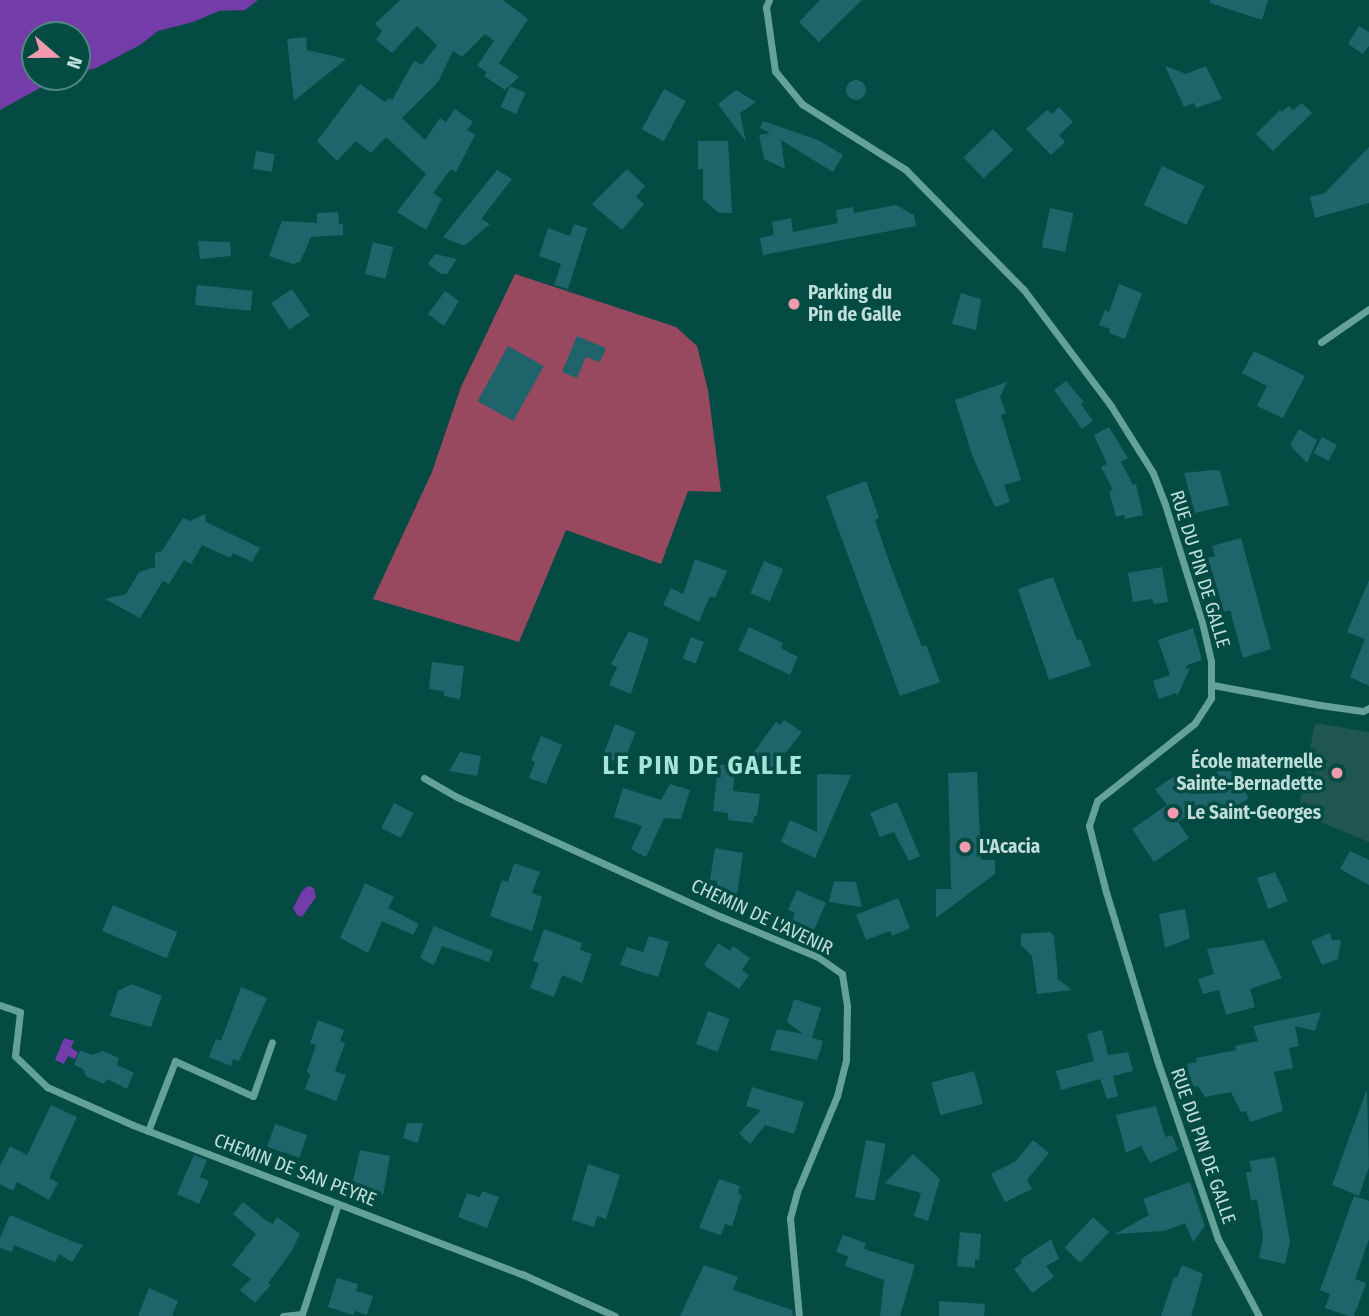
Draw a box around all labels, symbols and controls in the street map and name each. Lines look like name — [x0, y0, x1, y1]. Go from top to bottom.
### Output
north arrow — [21, 21, 91, 91]
text: N — [62, 53, 87, 72]
place label: Parking du Pin de Galle — [808, 282, 901, 326]
marker: Parking du Pin de Galle — [786, 296, 802, 312]
street label: RUE DU PIN DE GALLE — [1165, 488, 1235, 650]
district label: LE PIN DE GALLE — [604, 750, 802, 782]
place label: École maternelle Sainte-Bernadette — [1176, 751, 1323, 795]
marker: École maternelle Sainte-Bernadette — [1329, 765, 1345, 781]
place label: Le Saint-Georges — [1187, 802, 1321, 824]
marker: Le Saint-Georges — [1165, 805, 1181, 821]
place label: L'Acacia — [979, 836, 1040, 858]
marker: L'Acacia — [957, 839, 973, 855]
street label: CHEMIN DE L'AVENIR — [687, 874, 837, 960]
street label: RUE DU PIN DE GALLE — [1166, 1065, 1240, 1227]
street label: CHEMIN DE SAN PEYRE — [211, 1129, 379, 1211]

